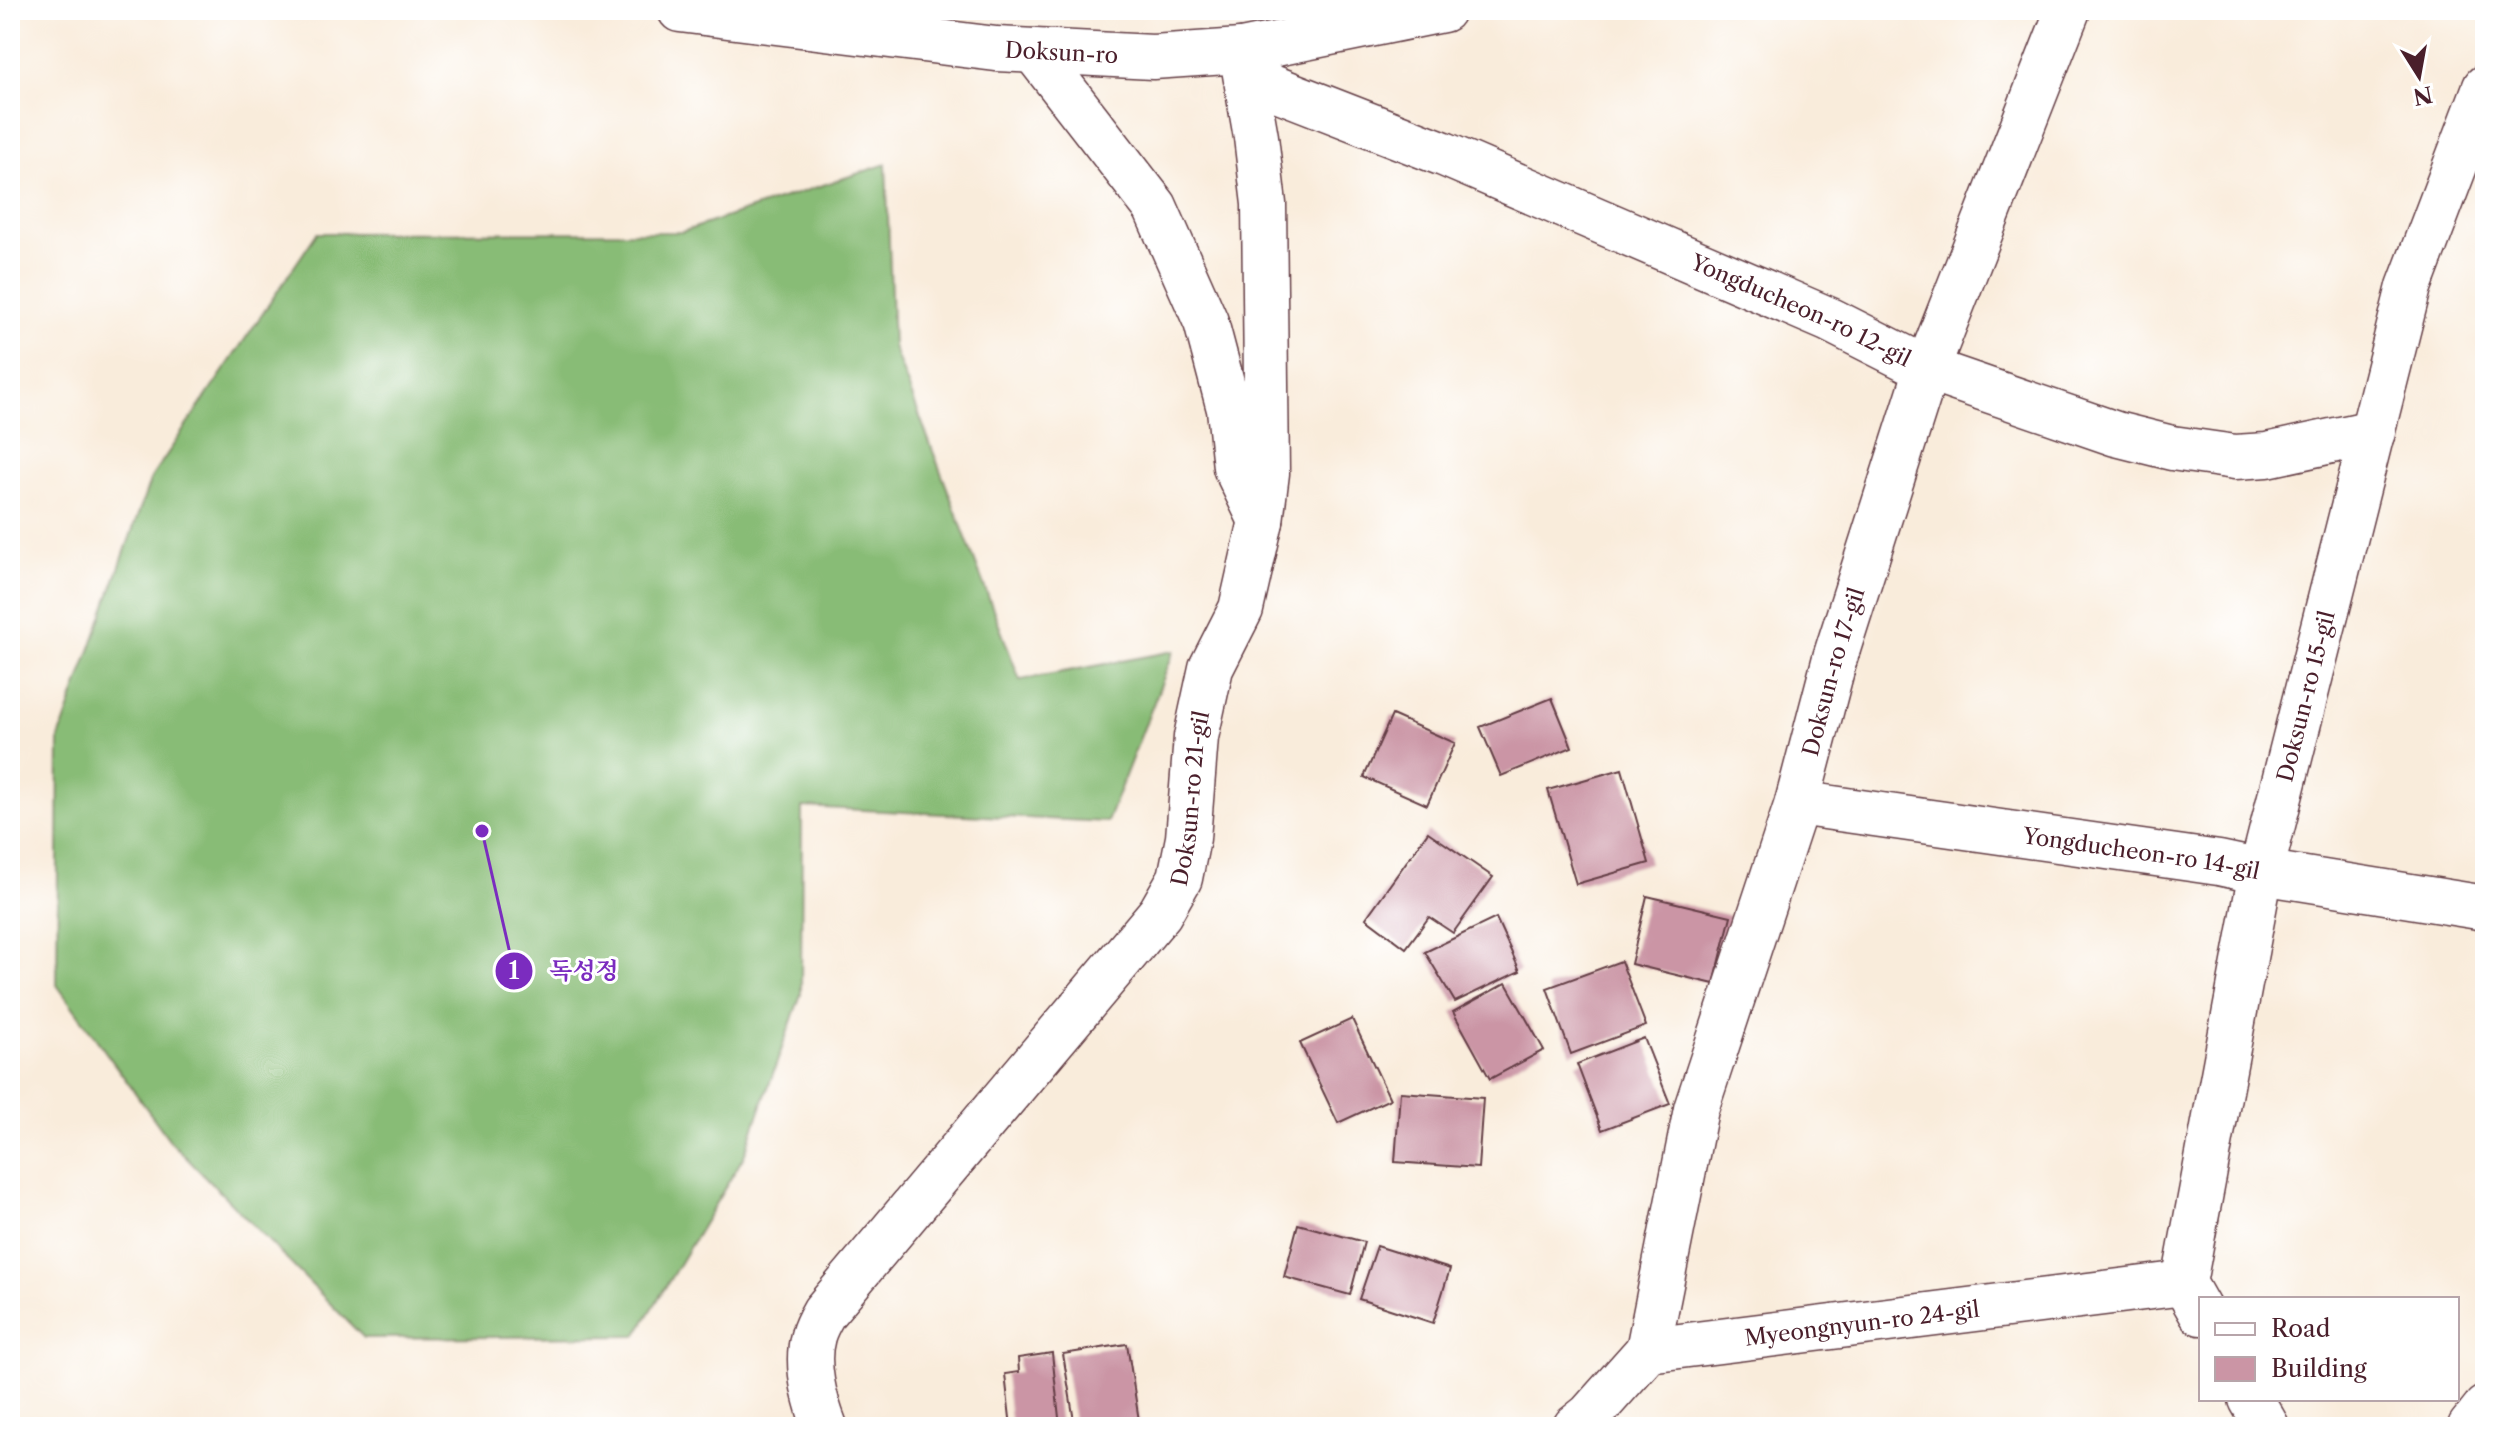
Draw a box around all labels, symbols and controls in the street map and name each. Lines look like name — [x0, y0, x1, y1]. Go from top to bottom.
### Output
street label: Doksun-ro — [1004, 36, 1119, 69]
north arrow — [2379, 36, 2459, 116]
text: N — [2411, 80, 2435, 110]
street label: Yongducheon-ro 12-gil — [1686, 248, 1916, 372]
street label: Doksun-ro 17-gil — [1796, 584, 1870, 759]
street label: Doksun-ro 15-gil — [2271, 607, 2340, 785]
street label: Doksun-ro 21-gil — [1165, 708, 1215, 888]
street label: Yongducheon-ro 14-gil — [2020, 822, 2263, 885]
callout: 독성정 — [494, 947, 635, 995]
text: 1 — [509, 956, 520, 985]
text: 독성정 — [549, 956, 619, 985]
street label: Myeongnyun-ro 24-gil — [1743, 1295, 1981, 1351]
legend — [2199, 1297, 2459, 1401]
text: Road — [2271, 1314, 2331, 1343]
text: Building — [2271, 1354, 2367, 1383]

